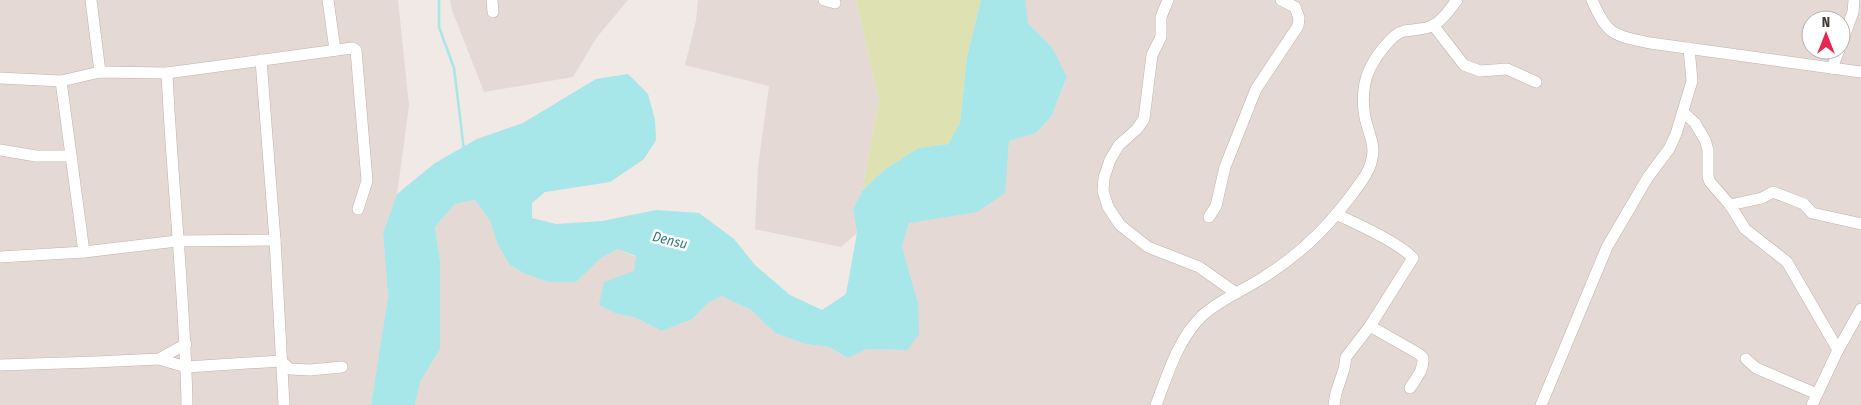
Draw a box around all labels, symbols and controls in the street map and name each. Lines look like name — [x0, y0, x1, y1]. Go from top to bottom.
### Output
north arrow — [1801, 10, 1851, 60]
text: N — [1822, 14, 1830, 31]
water label: Densu — [651, 228, 689, 253]

